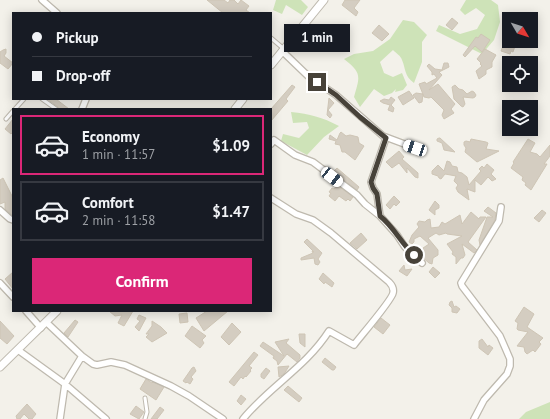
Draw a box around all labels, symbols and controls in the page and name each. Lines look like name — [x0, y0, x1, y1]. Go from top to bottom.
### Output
north arrow — [502, 12, 538, 48]
map controls — [502, 12, 538, 136]
callout: 1 min — [284, 24, 350, 52]
text: Pickup — [56, 28, 99, 47]
text: 1 min — [301, 29, 333, 46]
button: locate — [502, 56, 538, 92]
text: Drop-off — [56, 66, 110, 85]
route end — [308, 73, 326, 91]
button: layers — [502, 100, 538, 136]
icon: car — [34, 127, 70, 163]
text: Economy — [82, 127, 140, 146]
text: $1.09 — [212, 136, 250, 155]
car — [402, 138, 428, 158]
text: 1 min · 11:57 — [82, 146, 155, 163]
car — [319, 165, 345, 189]
icon: car — [34, 193, 70, 229]
text: Comfort — [82, 193, 134, 212]
text: $1.47 — [212, 202, 250, 221]
text: 2 min · 11:58 — [82, 212, 155, 229]
route start — [405, 246, 423, 264]
button: Confirm — [32, 258, 252, 304]

